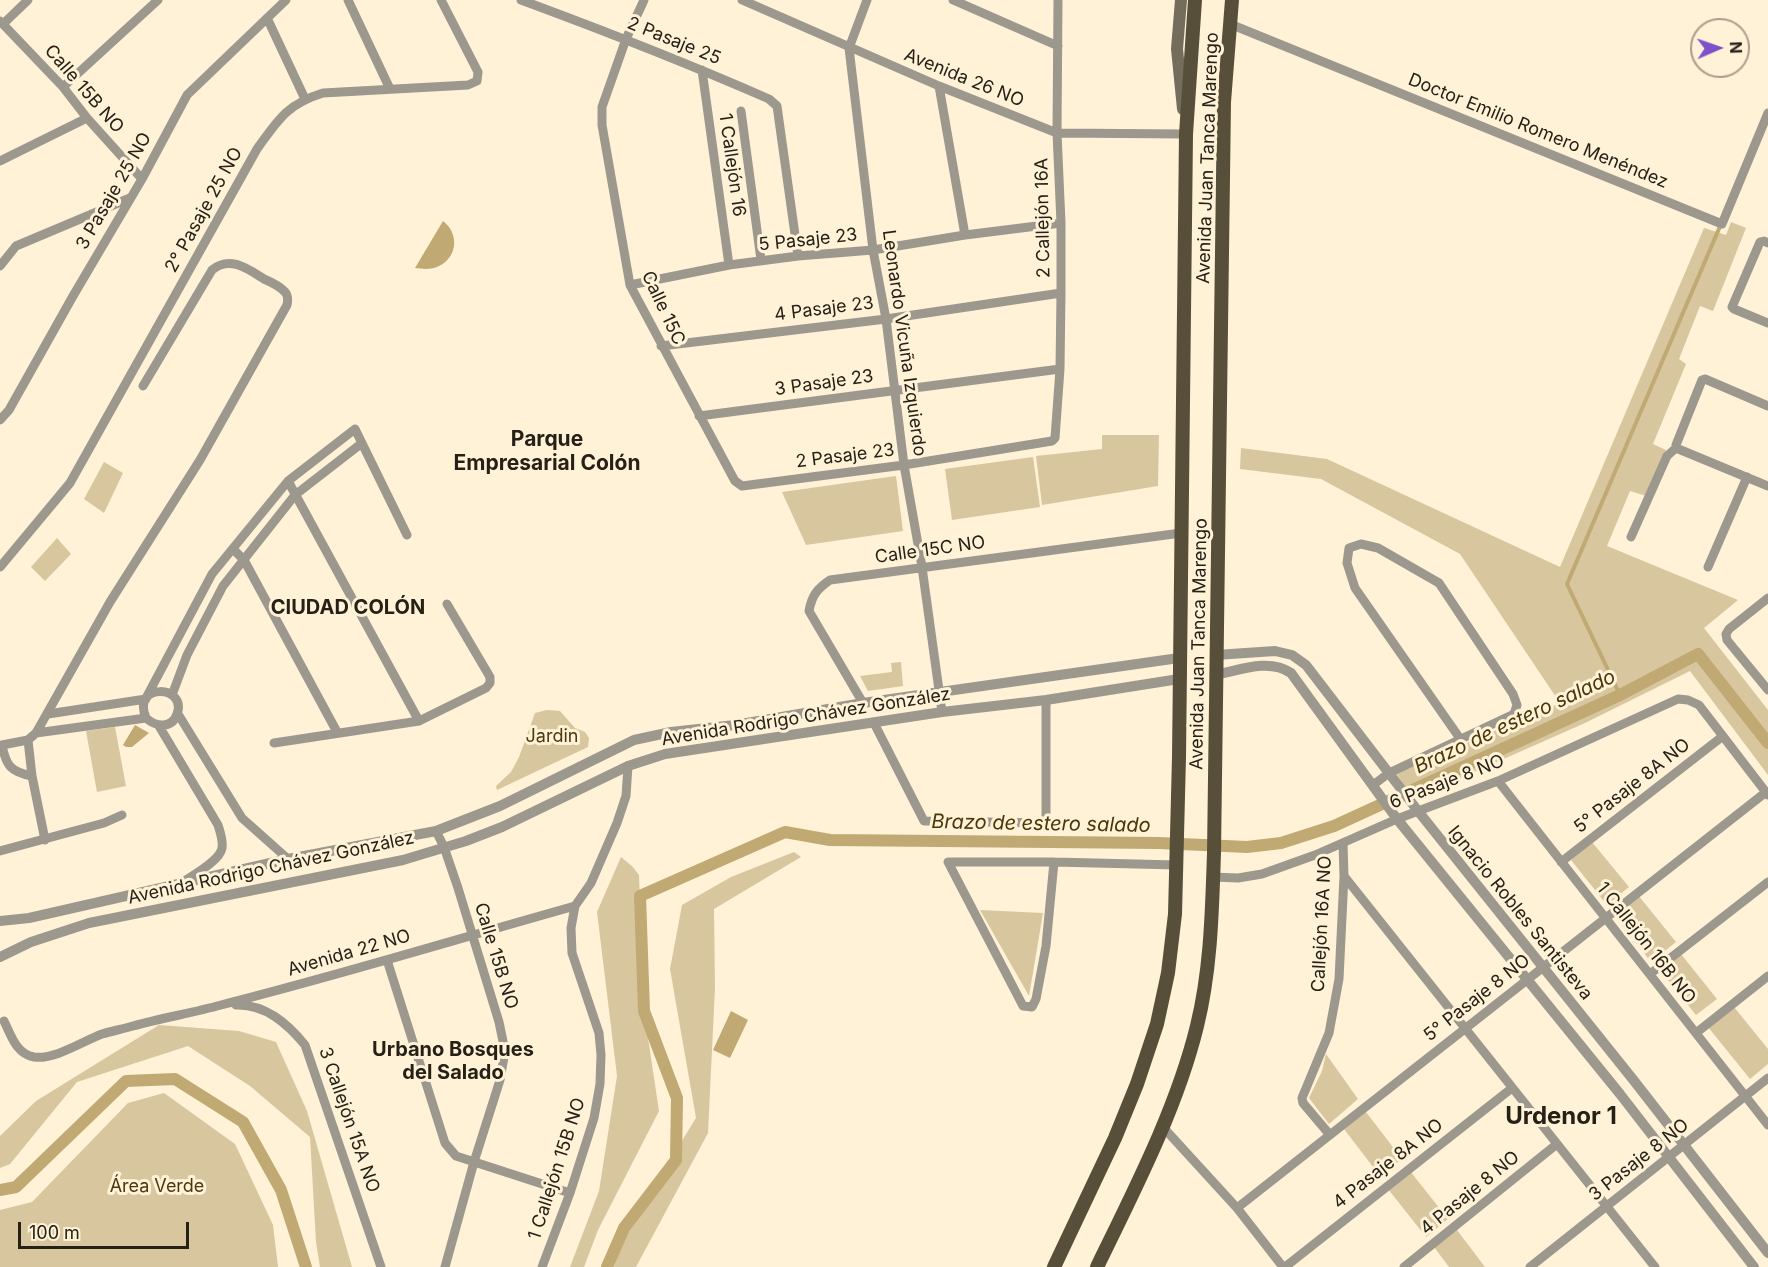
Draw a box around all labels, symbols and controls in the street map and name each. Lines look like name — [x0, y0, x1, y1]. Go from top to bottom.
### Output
street label: 2 Pasaje 25 — [624, 12, 724, 70]
north arrow — [1690, 18, 1750, 78]
street label: Avenida Juan Tanca Marengo — [1193, 32, 1223, 284]
street label: Calle 15B NO — [40, 40, 128, 138]
text: N — [1726, 41, 1746, 54]
street label: Avenida 26 NO — [901, 44, 1027, 112]
street label: Doctor Emilio Romero Menéndez — [1405, 69, 1671, 193]
street label: 1 Callejón 16 — [714, 112, 750, 218]
street label: 3 Pasaje 25 NO — [72, 129, 156, 253]
street label: 2° Pasaje 25 NO — [161, 144, 247, 276]
street label: 2 Callejón 16A — [1031, 158, 1055, 278]
street label: 5 Pasaje 23 — [758, 224, 858, 256]
street label: Leonardo Vicuña Izquierdo — [877, 228, 931, 458]
street label: Calle 15C — [637, 268, 689, 348]
street label: 4 Pasaje 23 — [773, 292, 875, 326]
street label: 3 Pasaje 23 — [773, 365, 875, 401]
district label: Parque Empresarial Colón — [454, 427, 640, 477]
street label: 2 Pasaje 23 — [794, 439, 896, 473]
street label: Avenida Juan Tanca Marengo — [1186, 518, 1212, 770]
street label: Calle 15C NO — [873, 532, 987, 568]
district label: CIUDAD COLÓN — [271, 596, 425, 620]
water label: Brazo de estero salado — [1411, 665, 1619, 779]
street label: Avenida Rodrigo Chávez González — [660, 683, 952, 751]
park label: Jardin — [526, 726, 578, 748]
street label: 5° Pasaje 8A NO — [1570, 734, 1694, 838]
street label: 6 Pasaje 8 NO — [1387, 750, 1507, 814]
water label: Brazo de estero salado — [931, 810, 1151, 838]
street label: Ignacio Robles Santisteva — [1443, 822, 1597, 1004]
street label: Avenida Rodrigo Chávez González — [126, 827, 416, 909]
street label: Callejón 16A NO — [1308, 855, 1336, 993]
street label: 1 Callejón 16B NO — [1592, 878, 1700, 1008]
street label: Calle 15B NO — [470, 900, 522, 1012]
street label: Avenida 22 NO — [285, 925, 413, 981]
street label: 5° Pasaje 8 NO — [1420, 950, 1534, 1046]
district label: Urbano Bosques del Salado — [372, 1038, 534, 1085]
street label: 3 Callejón 15A NO — [314, 1044, 384, 1196]
street label: 1 Callejón 15B NO — [524, 1095, 590, 1243]
district label: Urdenor 1 — [1505, 1103, 1617, 1131]
street label: 4 Pasaje 8A NO — [1329, 1114, 1447, 1214]
street label: 3 Pasaje 8 NO — [1585, 1114, 1693, 1206]
street label: 4 Pasaje 8 NO — [1416, 1146, 1524, 1240]
park label: Área Verde — [110, 1176, 204, 1198]
scale bar — [21, 1210, 192, 1248]
text: 100 m — [29, 1222, 80, 1243]

